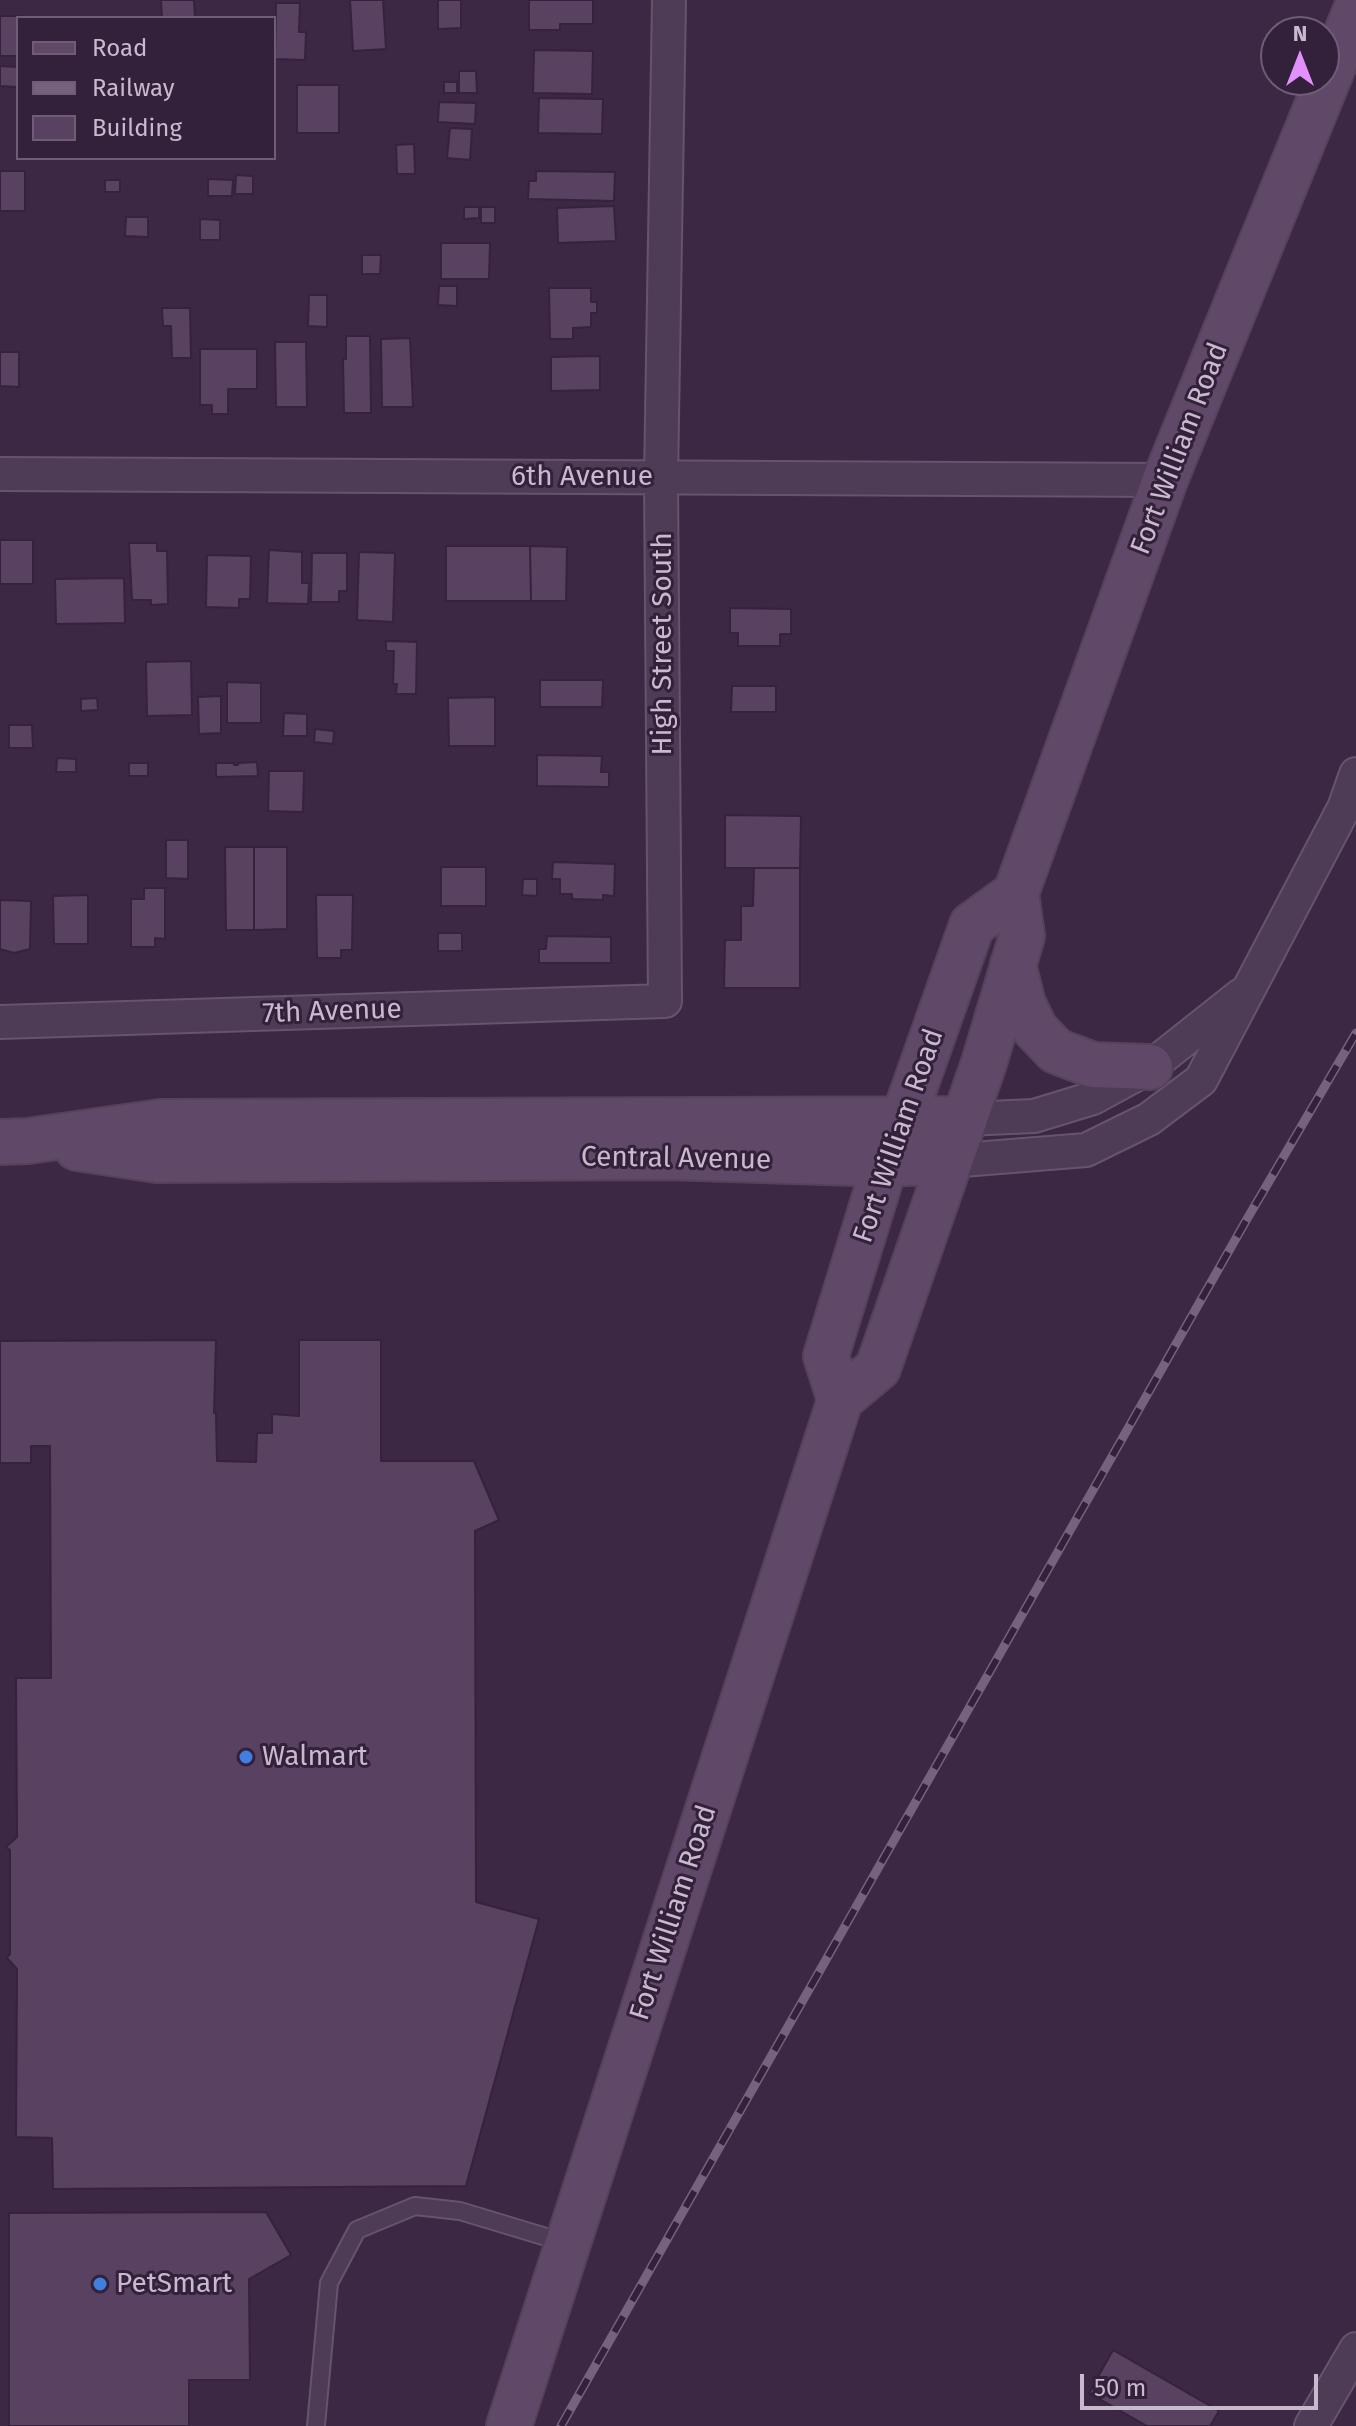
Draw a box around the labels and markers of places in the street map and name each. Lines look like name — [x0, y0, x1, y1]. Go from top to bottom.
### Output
place label: Walmart — [262, 1740, 368, 1774]
marker: Walmart — [237, 1748, 255, 1766]
place label: PetSmart — [116, 2267, 232, 2301]
marker: PetSmart — [91, 2275, 109, 2293]

